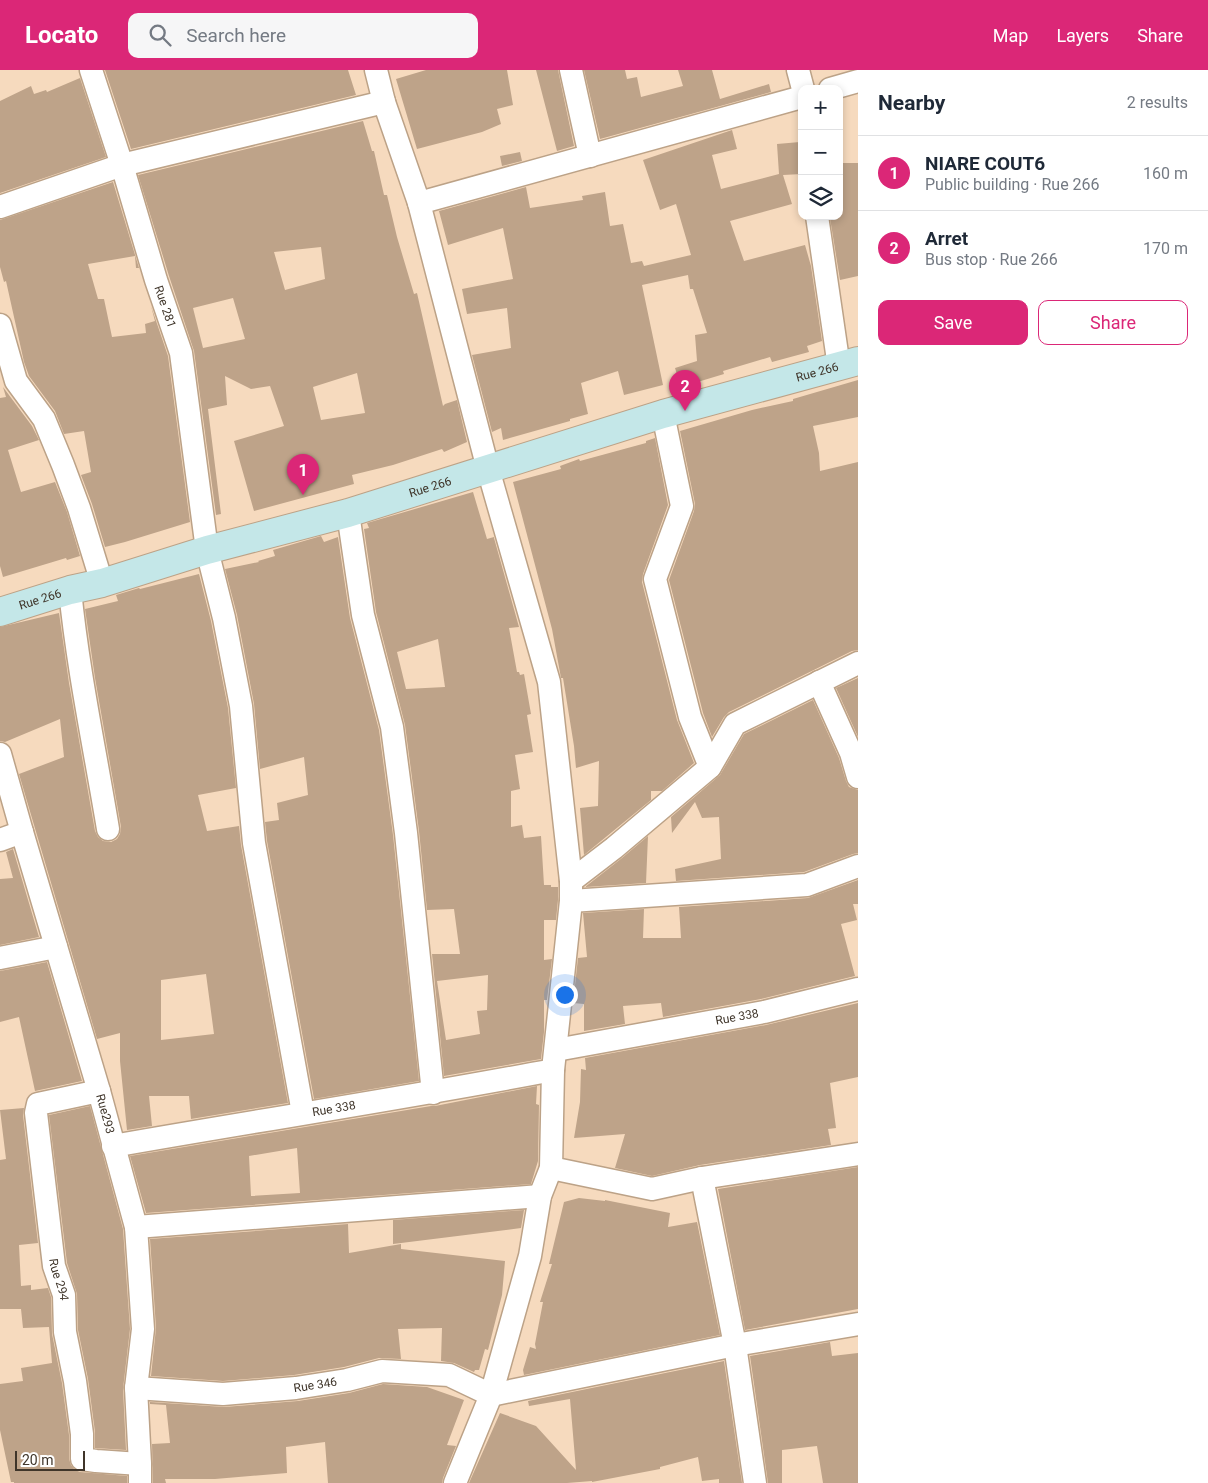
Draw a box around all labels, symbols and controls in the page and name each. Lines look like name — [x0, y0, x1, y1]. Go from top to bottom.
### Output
search box — [128, 13, 478, 58]
text: Locato — [25, 21, 98, 49]
icon: search — [146, 21, 174, 49]
text: Search here — [186, 24, 286, 47]
text: Map — [993, 25, 1028, 46]
text: Layers — [1056, 25, 1109, 46]
text: Share — [1137, 25, 1183, 46]
map controls — [798, 85, 843, 220]
button: + — [798, 85, 843, 130]
text: Nearby — [878, 91, 945, 115]
text: 2 results — [1127, 93, 1188, 112]
button: − — [798, 130, 843, 175]
text: NIARE COUT6 — [925, 152, 1045, 175]
text: 1 — [889, 164, 899, 183]
text: 160 m — [1143, 164, 1188, 183]
button: layers — [798, 175, 843, 220]
text: Public building · Rue 266 — [925, 175, 1100, 194]
text: Arret — [925, 227, 968, 250]
text: 2 — [889, 239, 899, 258]
text: 170 m — [1143, 239, 1188, 258]
text: Bus stop · Rue 266 — [925, 250, 1058, 269]
street label: Rue 281 — [151, 284, 179, 330]
button: Save — [878, 300, 1028, 345]
button: Share — [1038, 300, 1188, 345]
street label: Rue 266 — [794, 360, 840, 385]
pin: 2 — [669, 370, 701, 411]
pin: 1 — [287, 454, 319, 495]
street label: Rue 266 — [407, 474, 453, 500]
street label: Rue 266 — [17, 586, 63, 613]
your location — [552, 982, 578, 1008]
street label: Rue 338 — [714, 1006, 760, 1028]
street label: Rue293 — [93, 1092, 117, 1135]
street label: Rue 338 — [311, 1098, 357, 1119]
street label: Rue 294 — [46, 1258, 71, 1301]
street label: Rue 346 — [293, 1375, 338, 1395]
scale bar — [15, 1448, 85, 1471]
text: 20 m — [22, 1452, 54, 1468]

